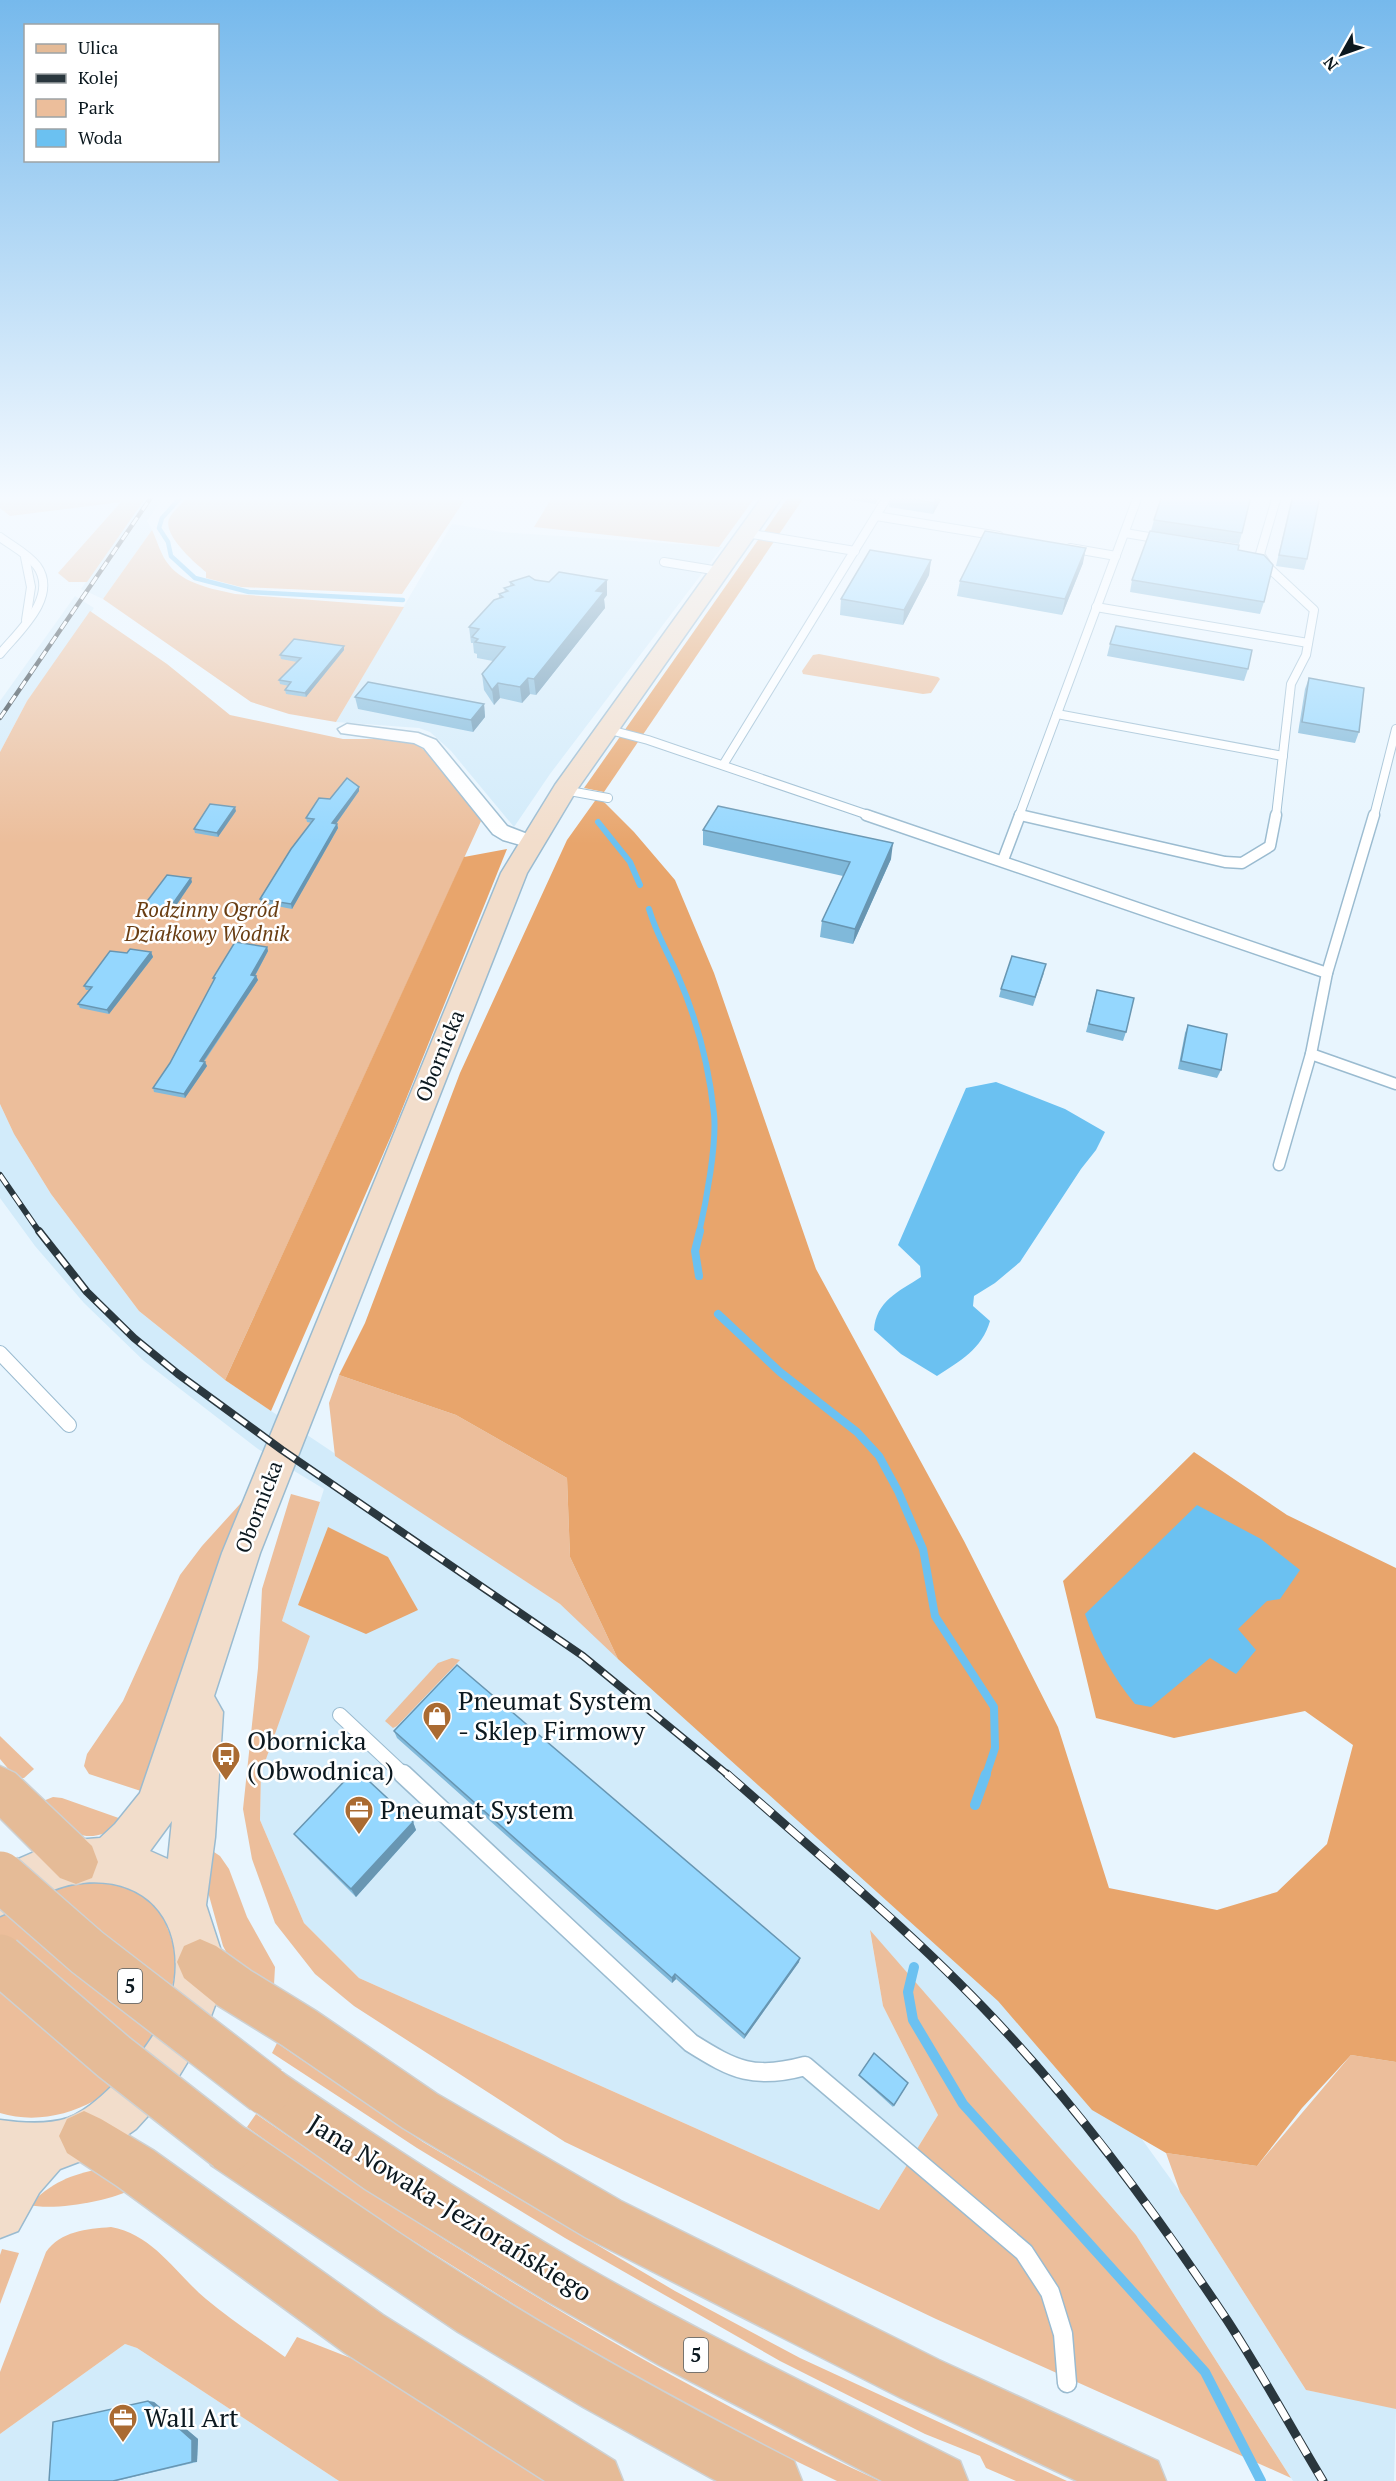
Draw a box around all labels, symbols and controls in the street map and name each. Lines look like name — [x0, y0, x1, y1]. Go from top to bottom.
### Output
legend — [24, 24, 219, 162]
north arrow — [1312, 24, 1372, 84]
text: Ulica — [78, 35, 118, 59]
text: N — [1318, 52, 1343, 75]
text: Kolej — [78, 65, 118, 89]
text: Park — [78, 95, 115, 119]
text: Woda — [78, 125, 123, 149]
park label: Rodzinny Ogród Działkowy Wodnik — [124, 895, 290, 947]
street label: Obornicka — [408, 1005, 470, 1106]
street label: Obornicka — [228, 1456, 289, 1557]
place label: Pneumat System - Sklep Firmowy — [458, 1683, 652, 1747]
shop icon: Pneumat System - Sklep Firmowy — [421, 1700, 453, 1742]
place label: Obornicka (Obwodnica) — [247, 1723, 394, 1787]
bus stop icon: Obornicka (Obwodnica) — [210, 1740, 242, 1782]
place label: Pneumat System — [380, 1792, 574, 1826]
office icon: Pneumat System — [343, 1794, 375, 1836]
road number: 5 — [118, 1969, 142, 2003]
street label: Jana Nowaka-Jeziorańskiego — [302, 2106, 599, 2309]
road number: 5 — [684, 2338, 708, 2372]
place label: Wall Art — [144, 2400, 239, 2434]
office icon: Wall Art — [107, 2402, 139, 2444]

